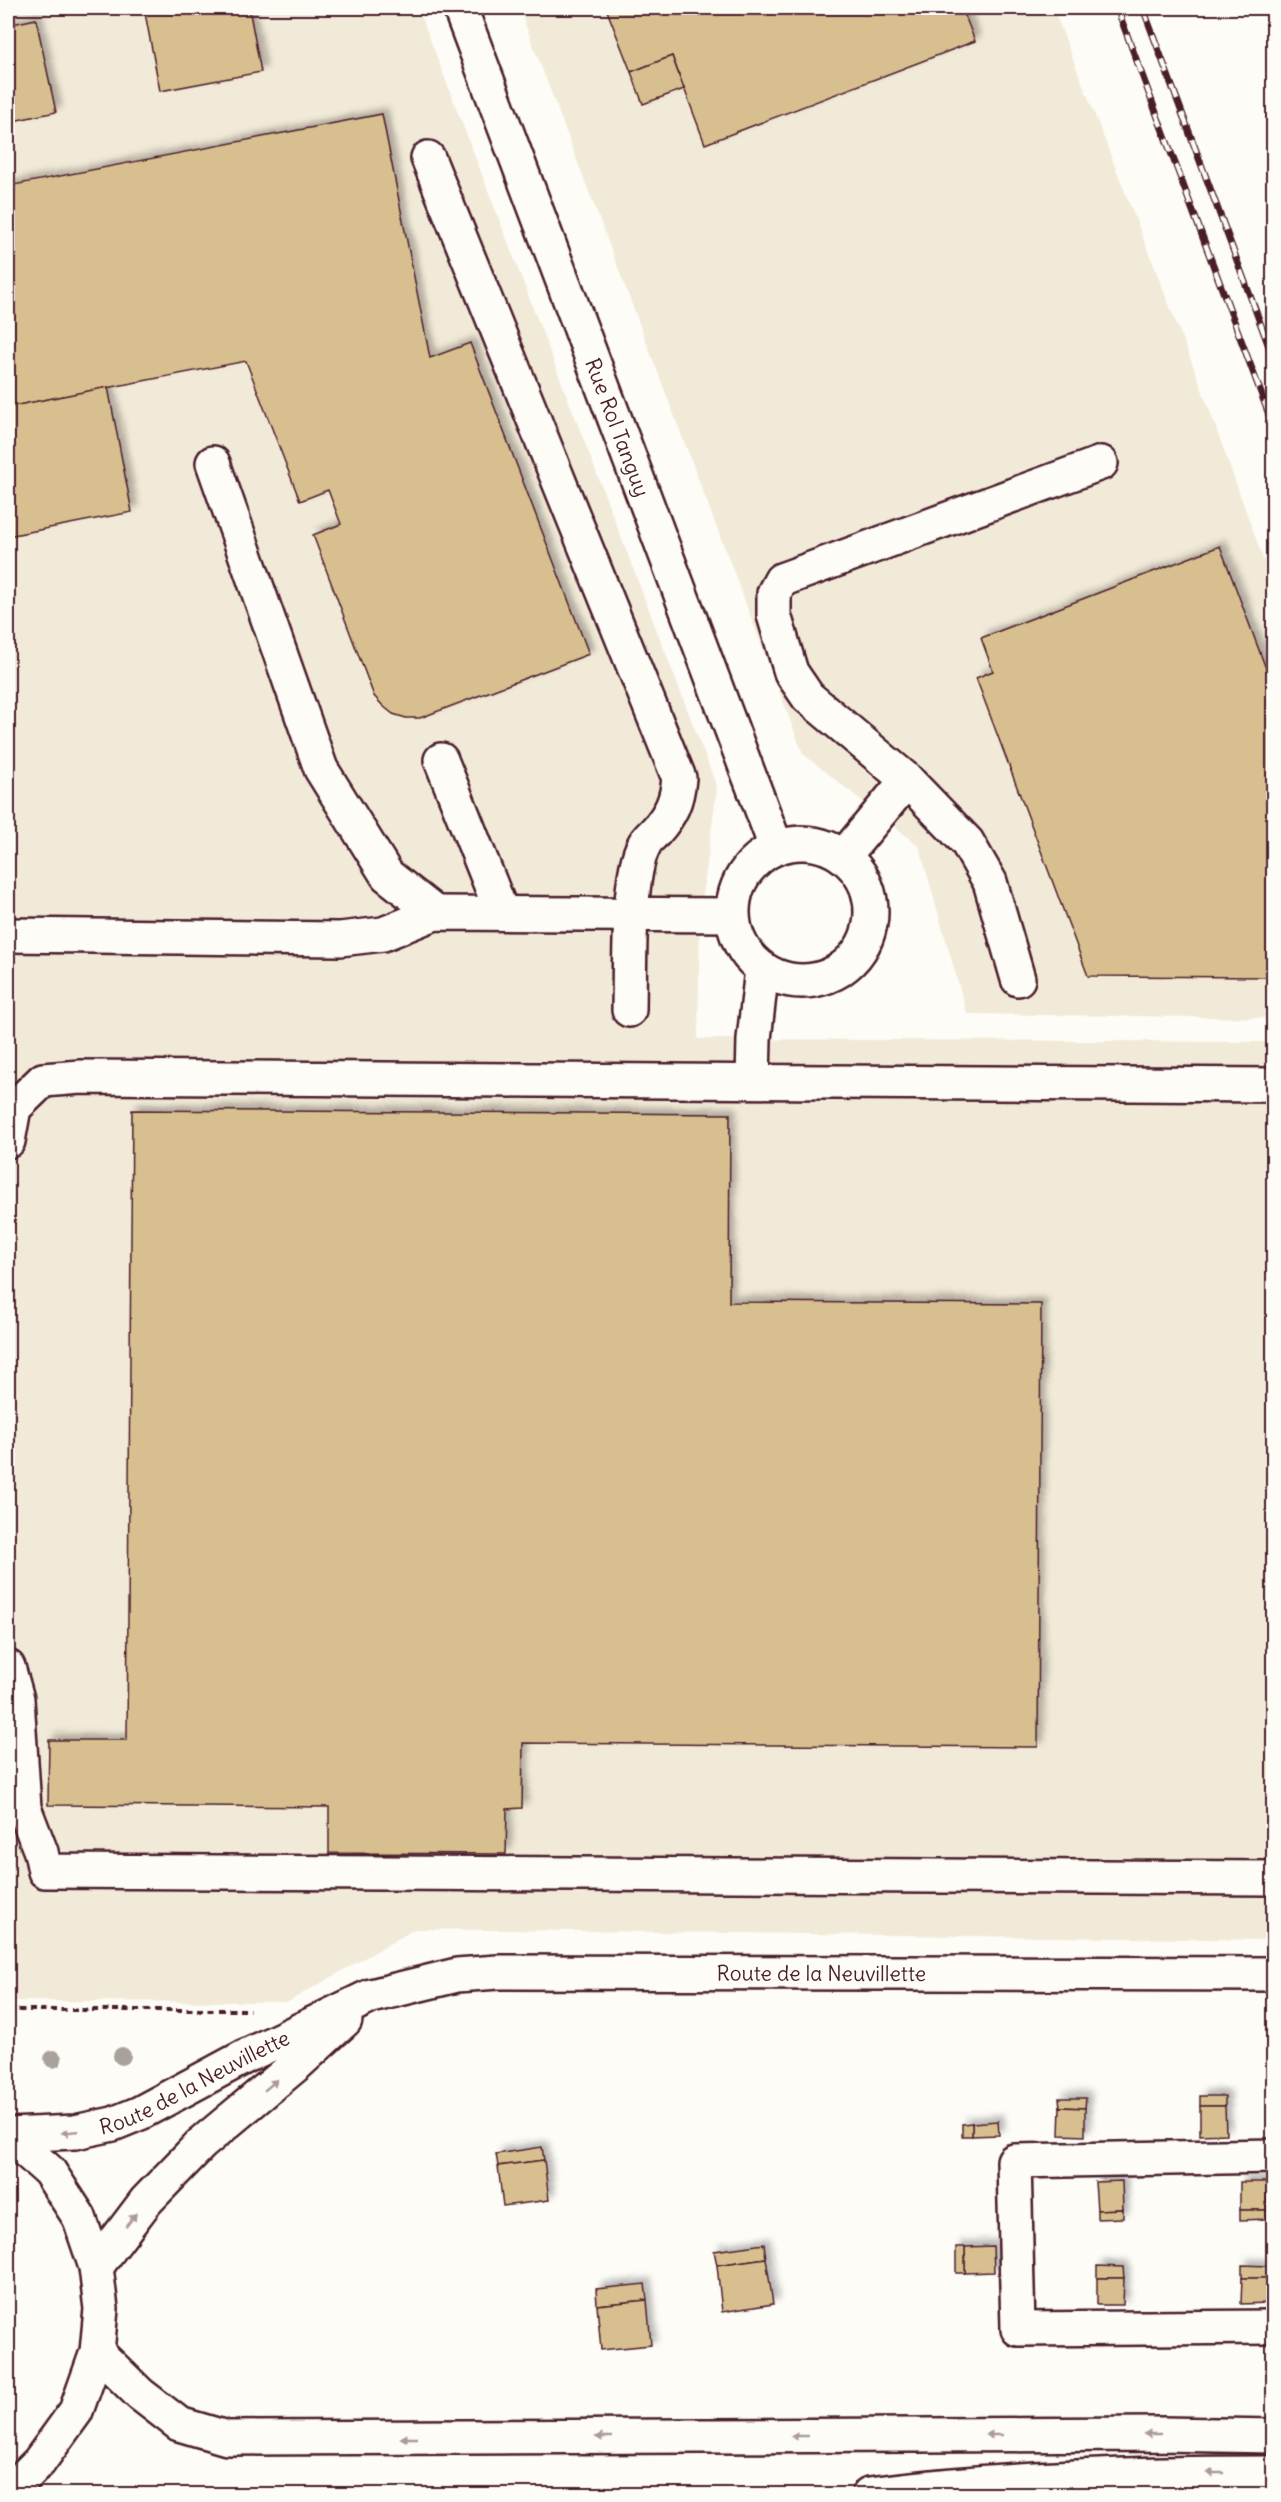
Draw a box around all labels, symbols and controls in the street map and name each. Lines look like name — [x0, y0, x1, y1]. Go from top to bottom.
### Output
street label: Rue Rol Tanguy — [580, 354, 656, 500]
street label: Route de la Neuvillette — [716, 1959, 926, 1987]
street label: Route de la Neuvillette — [97, 2024, 294, 2140]
one-way arrow — [263, 2079, 278, 2092]
one-way arrow — [61, 2127, 80, 2137]
one-way arrow — [125, 2213, 137, 2228]
one-way arrow — [1143, 2429, 1162, 2439]
one-way arrow — [985, 2430, 1004, 2440]
one-way arrow — [790, 2431, 809, 2441]
one-way arrow — [595, 2432, 614, 2442]
one-way arrow — [400, 2433, 419, 2442]
one-way arrow — [1206, 2468, 1225, 2478]

